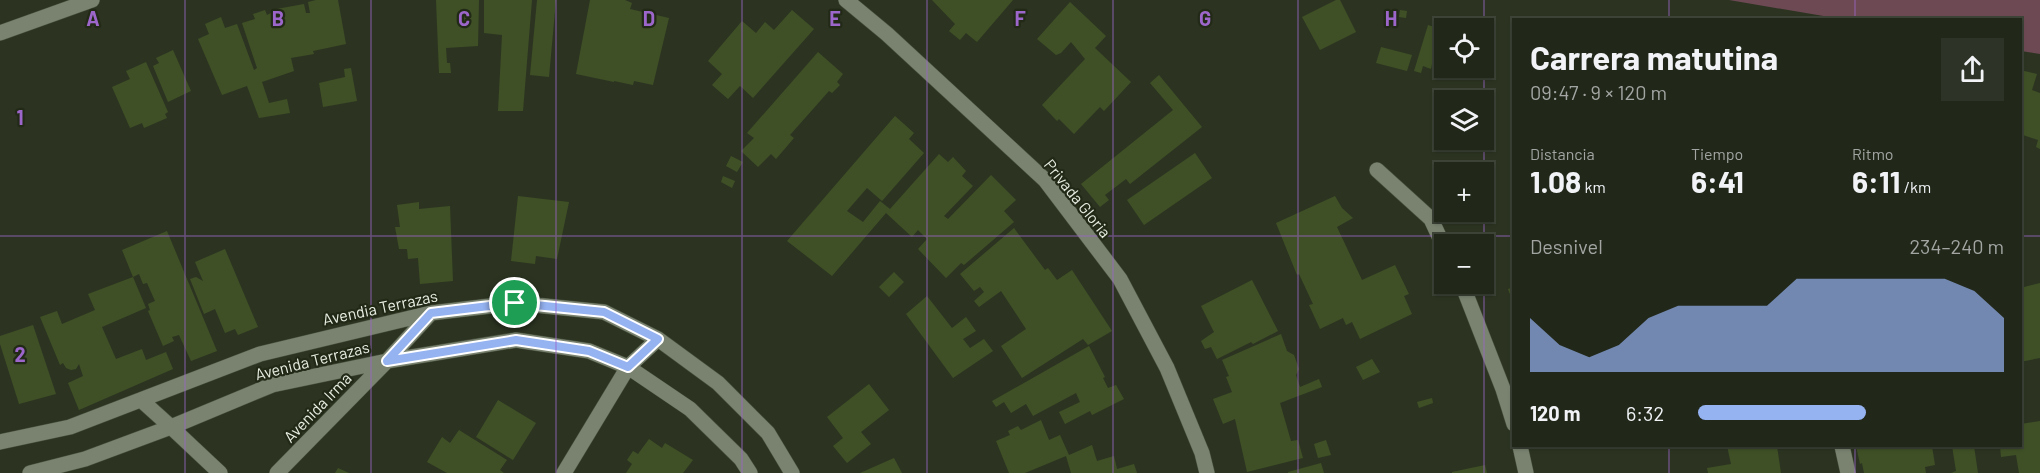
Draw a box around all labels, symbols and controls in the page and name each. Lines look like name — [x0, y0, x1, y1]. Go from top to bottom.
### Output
text: A — [86, 6, 100, 30]
text: B — [272, 6, 284, 30]
text: C — [458, 6, 470, 30]
text: D — [643, 6, 655, 30]
text: E — [829, 6, 841, 30]
text: F — [1014, 6, 1026, 30]
text: G — [1199, 6, 1211, 30]
text: H — [1385, 6, 1397, 30]
map controls — [1434, 18, 1494, 294]
button: locate — [1434, 18, 1494, 78]
text: Carrera matutina — [1530, 37, 1778, 77]
button: share — [1941, 38, 2004, 101]
text: 09:47 · 9 × 120 m — [1530, 80, 1667, 104]
button: layers — [1434, 90, 1494, 150]
text: 1 — [16, 105, 24, 129]
text: Distancia — [1530, 144, 1595, 163]
text: Tiempo — [1691, 144, 1743, 163]
text: Ritmo — [1852, 144, 1894, 163]
street label: Privada Gloria — [1041, 155, 1115, 241]
button: + — [1434, 162, 1494, 222]
text: 1.08 — [1530, 163, 1581, 199]
text: 6:41 — [1691, 163, 1744, 199]
text: 6:11 — [1852, 163, 1900, 199]
text: km — [1581, 177, 1606, 196]
text: /km — [1900, 177, 1931, 196]
button: − — [1434, 234, 1494, 294]
text: Desnivel — [1530, 234, 1603, 258]
text: 234–240 m — [1910, 234, 2004, 258]
pin — [489, 277, 540, 328]
street label: Avendia Terrazas — [321, 286, 439, 328]
icon: arrive — [498, 286, 531, 319]
street label: Avenida Terrazas — [253, 337, 371, 383]
text: 2 — [14, 342, 26, 366]
street label: Avenida Irma — [279, 368, 355, 446]
text: 120 m — [1530, 401, 1580, 425]
text: 6:32 — [1626, 401, 1664, 425]

